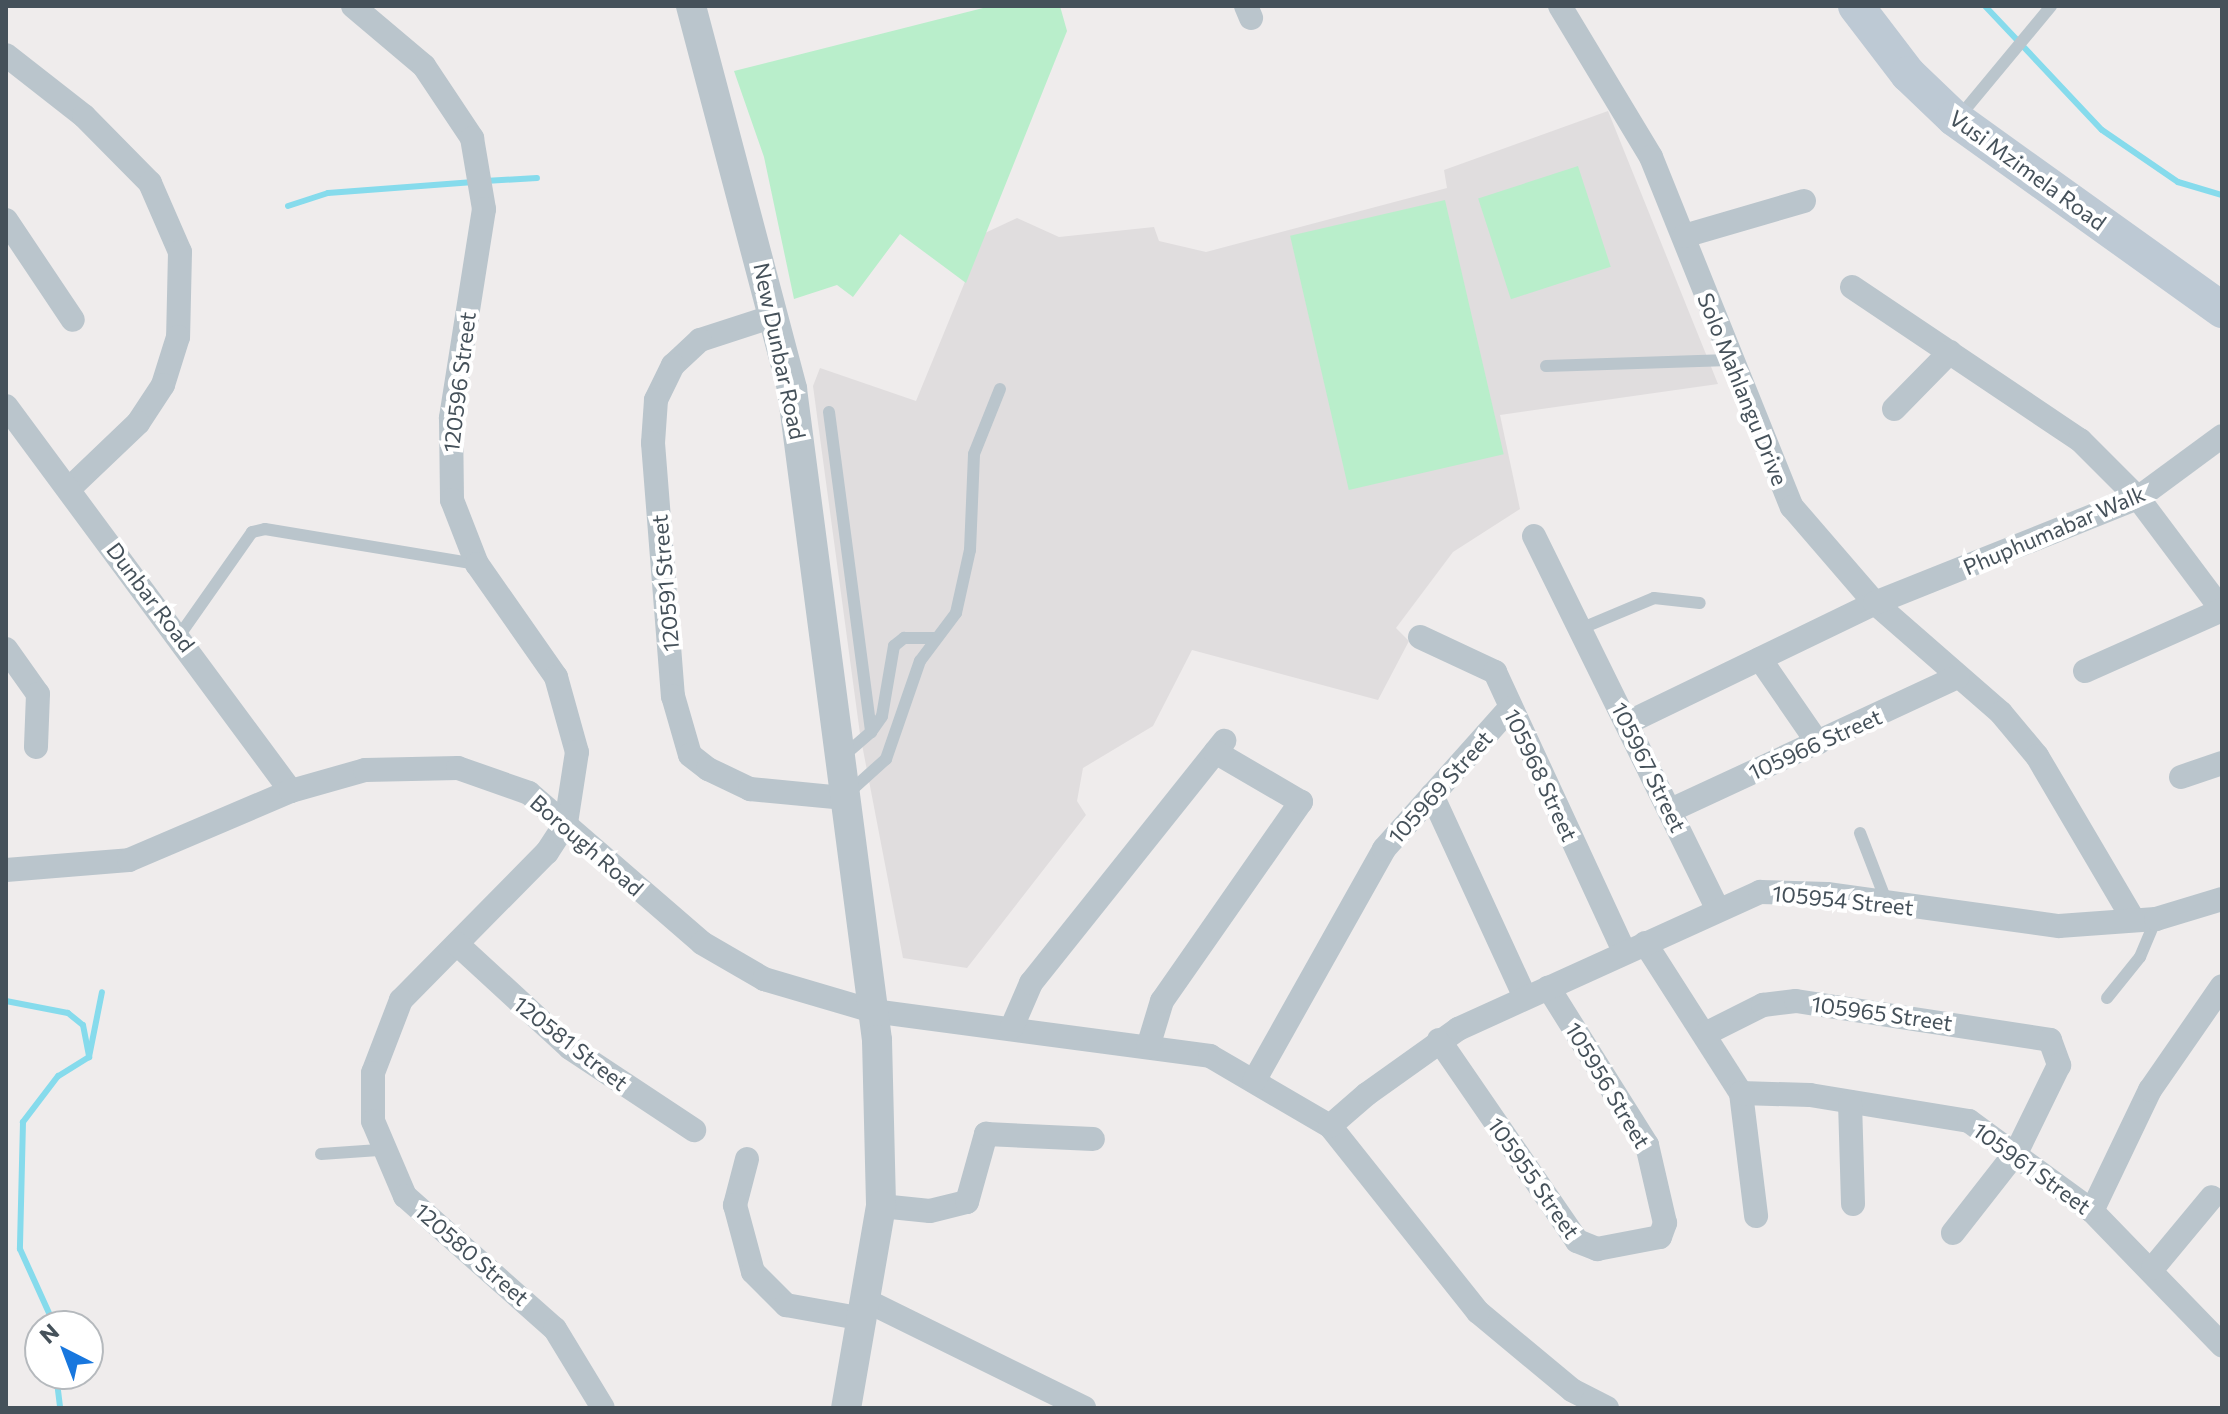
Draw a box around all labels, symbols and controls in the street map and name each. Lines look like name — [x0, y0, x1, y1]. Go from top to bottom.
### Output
street label: Vusi Mzimela Road — [1944, 104, 2112, 236]
street label: New Dunbar Road — [748, 260, 812, 442]
street label: Solo Mahlangu Drive — [1692, 289, 1794, 489]
street label: 120596 Street — [437, 310, 481, 454]
street label: Phuphumabar Walk — [1959, 480, 2149, 580]
street label: 120591 Street — [646, 513, 684, 653]
street label: Dunbar Road — [101, 537, 201, 657]
street label: 105967 Street — [1606, 698, 1692, 836]
street label: 105966 Street — [1744, 703, 1886, 785]
street label: 105968 Street — [1499, 705, 1583, 845]
street label: 105969 Street — [1382, 725, 1498, 849]
street label: Borough Road — [525, 789, 649, 901]
street label: 105954 Street — [1771, 879, 1915, 921]
street label: 120581 Street — [509, 990, 633, 1096]
street label: 105965 Street — [1810, 990, 1954, 1036]
street label: 105956 Street — [1560, 1017, 1656, 1153]
street label: 105955 Street — [1483, 1113, 1585, 1243]
street label: 105961 Street — [1968, 1116, 2096, 1220]
street label: 120580 Street — [410, 1197, 534, 1311]
north arrow — [24, 1310, 104, 1390]
text: N — [34, 1318, 64, 1349]

